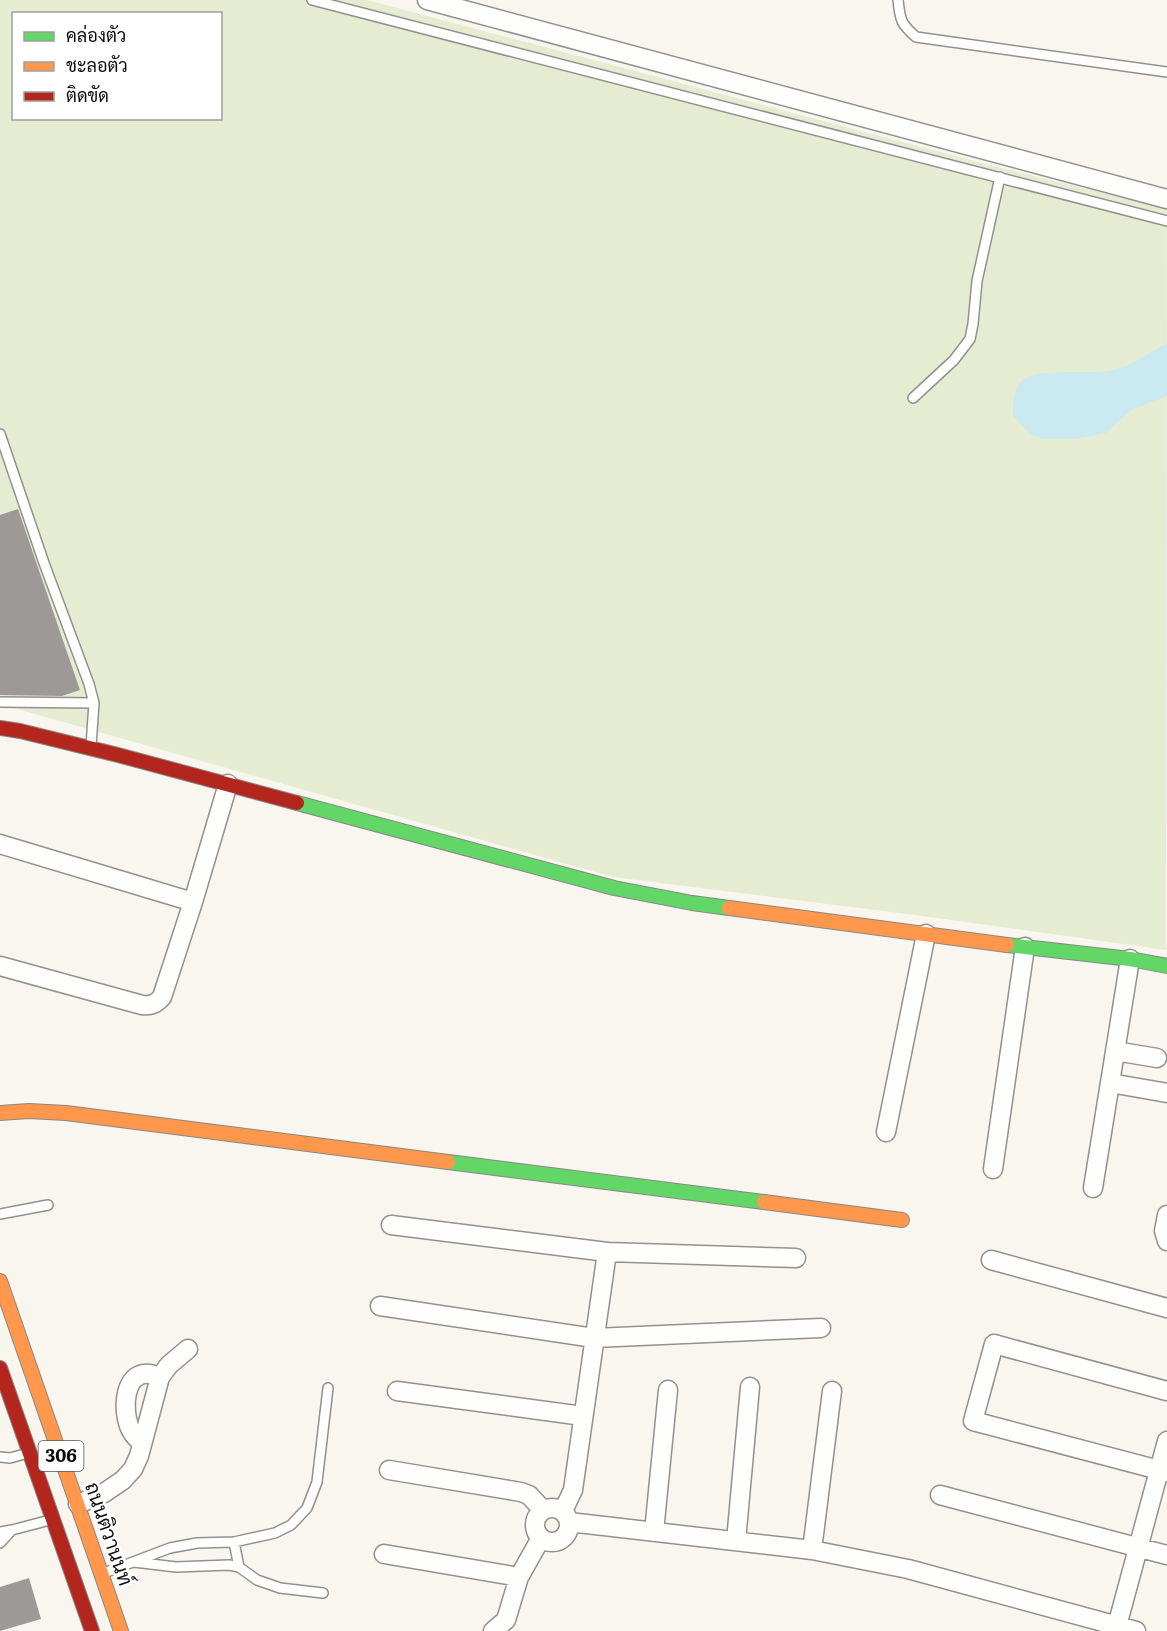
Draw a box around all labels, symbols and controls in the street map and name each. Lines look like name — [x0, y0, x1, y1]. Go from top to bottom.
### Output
legend — [12, 12, 222, 120]
text: คล่องตัว — [66, 21, 126, 48]
text: ชะลอตัว — [66, 51, 128, 78]
text: ติดขัด — [66, 81, 109, 108]
road number: 306 — [38, 1441, 84, 1471]
street label: ถนนติวานนท์ — [79, 1477, 143, 1589]

